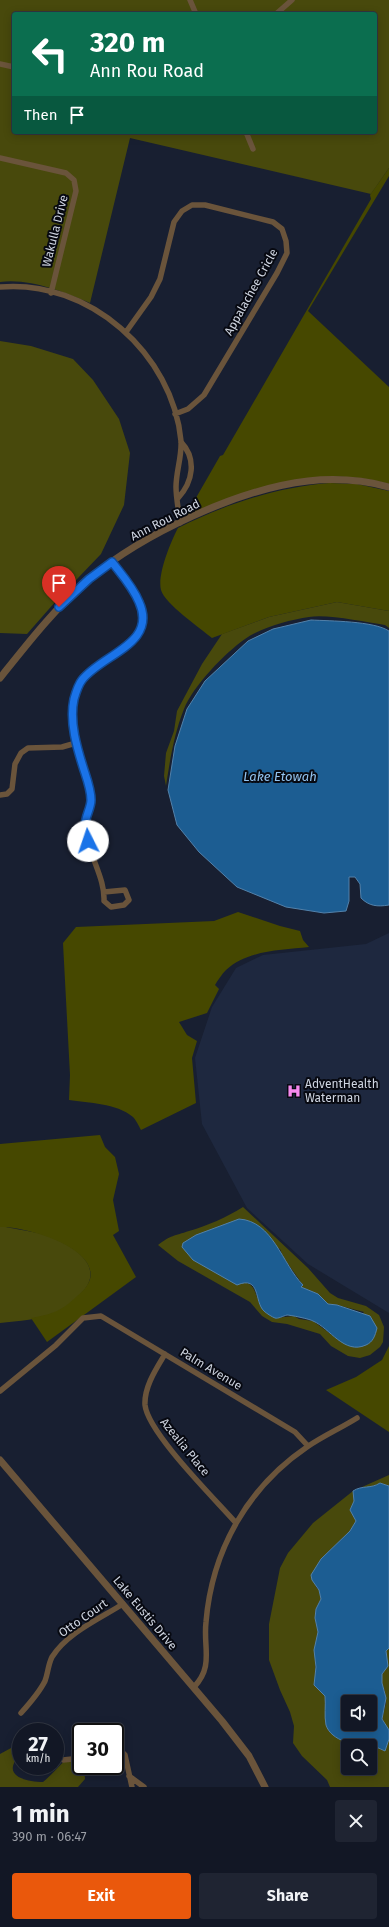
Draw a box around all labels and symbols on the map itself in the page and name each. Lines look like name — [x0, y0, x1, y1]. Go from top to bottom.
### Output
street label: Wakulla Drive — [39, 193, 71, 269]
street label: Appalachee Cricle — [221, 246, 281, 338]
street label: Ann Rou Road — [128, 497, 202, 543]
pin — [42, 566, 76, 607]
water label: Lake Etowah — [243, 769, 317, 784]
position arrow — [67, 820, 109, 862]
place label: AdventHealth Waterman — [305, 1077, 379, 1105]
hospital icon: AdventHealth Waterman — [286, 1083, 302, 1099]
street label: Palm Avenue — [178, 1345, 244, 1393]
street label: Azealia Place — [157, 1415, 213, 1479]
street label: Lake Eustis Drive — [110, 1573, 180, 1653]
street label: Otto Court — [56, 1596, 111, 1640]
speed limit sign: 30 — [72, 1723, 124, 1775]

